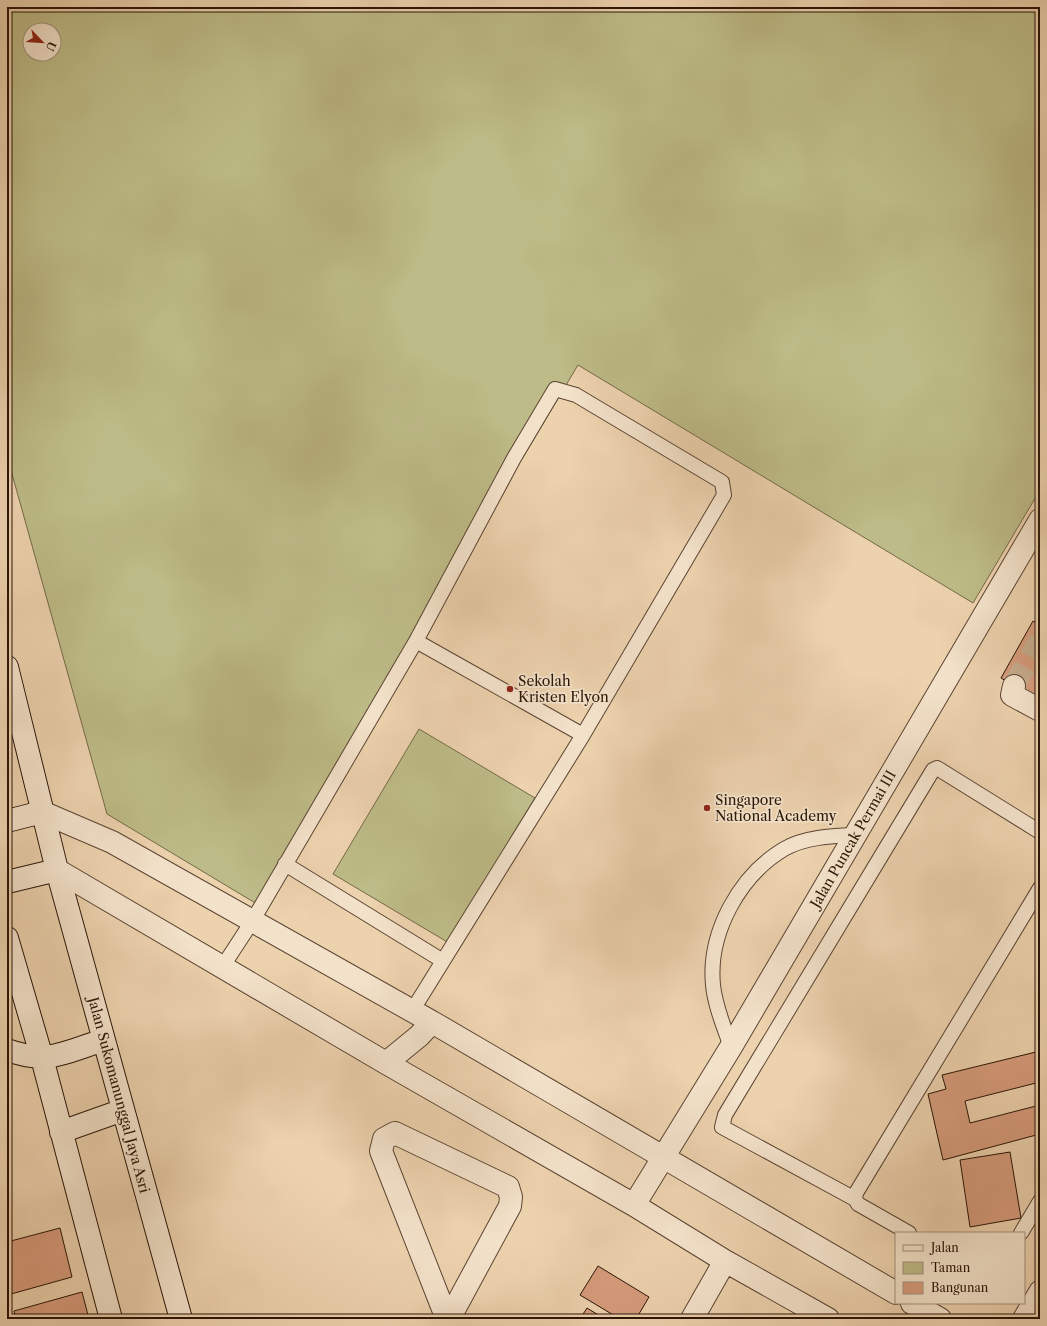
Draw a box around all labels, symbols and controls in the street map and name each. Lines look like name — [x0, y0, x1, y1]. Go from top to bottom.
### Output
north arrow — [22, 22, 62, 62]
text: U — [43, 39, 59, 53]
place label: Sekolah Kristen Elyon — [518, 672, 609, 706]
marker: Sekolah Kristen Elyon — [505, 684, 515, 694]
street label: Jalan Puncak Permai III — [805, 767, 900, 913]
place label: Singapore National Academy — [715, 791, 837, 825]
marker: Singapore National Academy — [702, 803, 712, 813]
street label: Jalan Sukomanunggal Jaya Asri — [84, 993, 154, 1195]
legend — [895, 1232, 1025, 1304]
text: Jalan — [929, 1240, 959, 1255]
text: Taman — [931, 1260, 971, 1275]
text: Bangunan — [931, 1280, 989, 1295]

